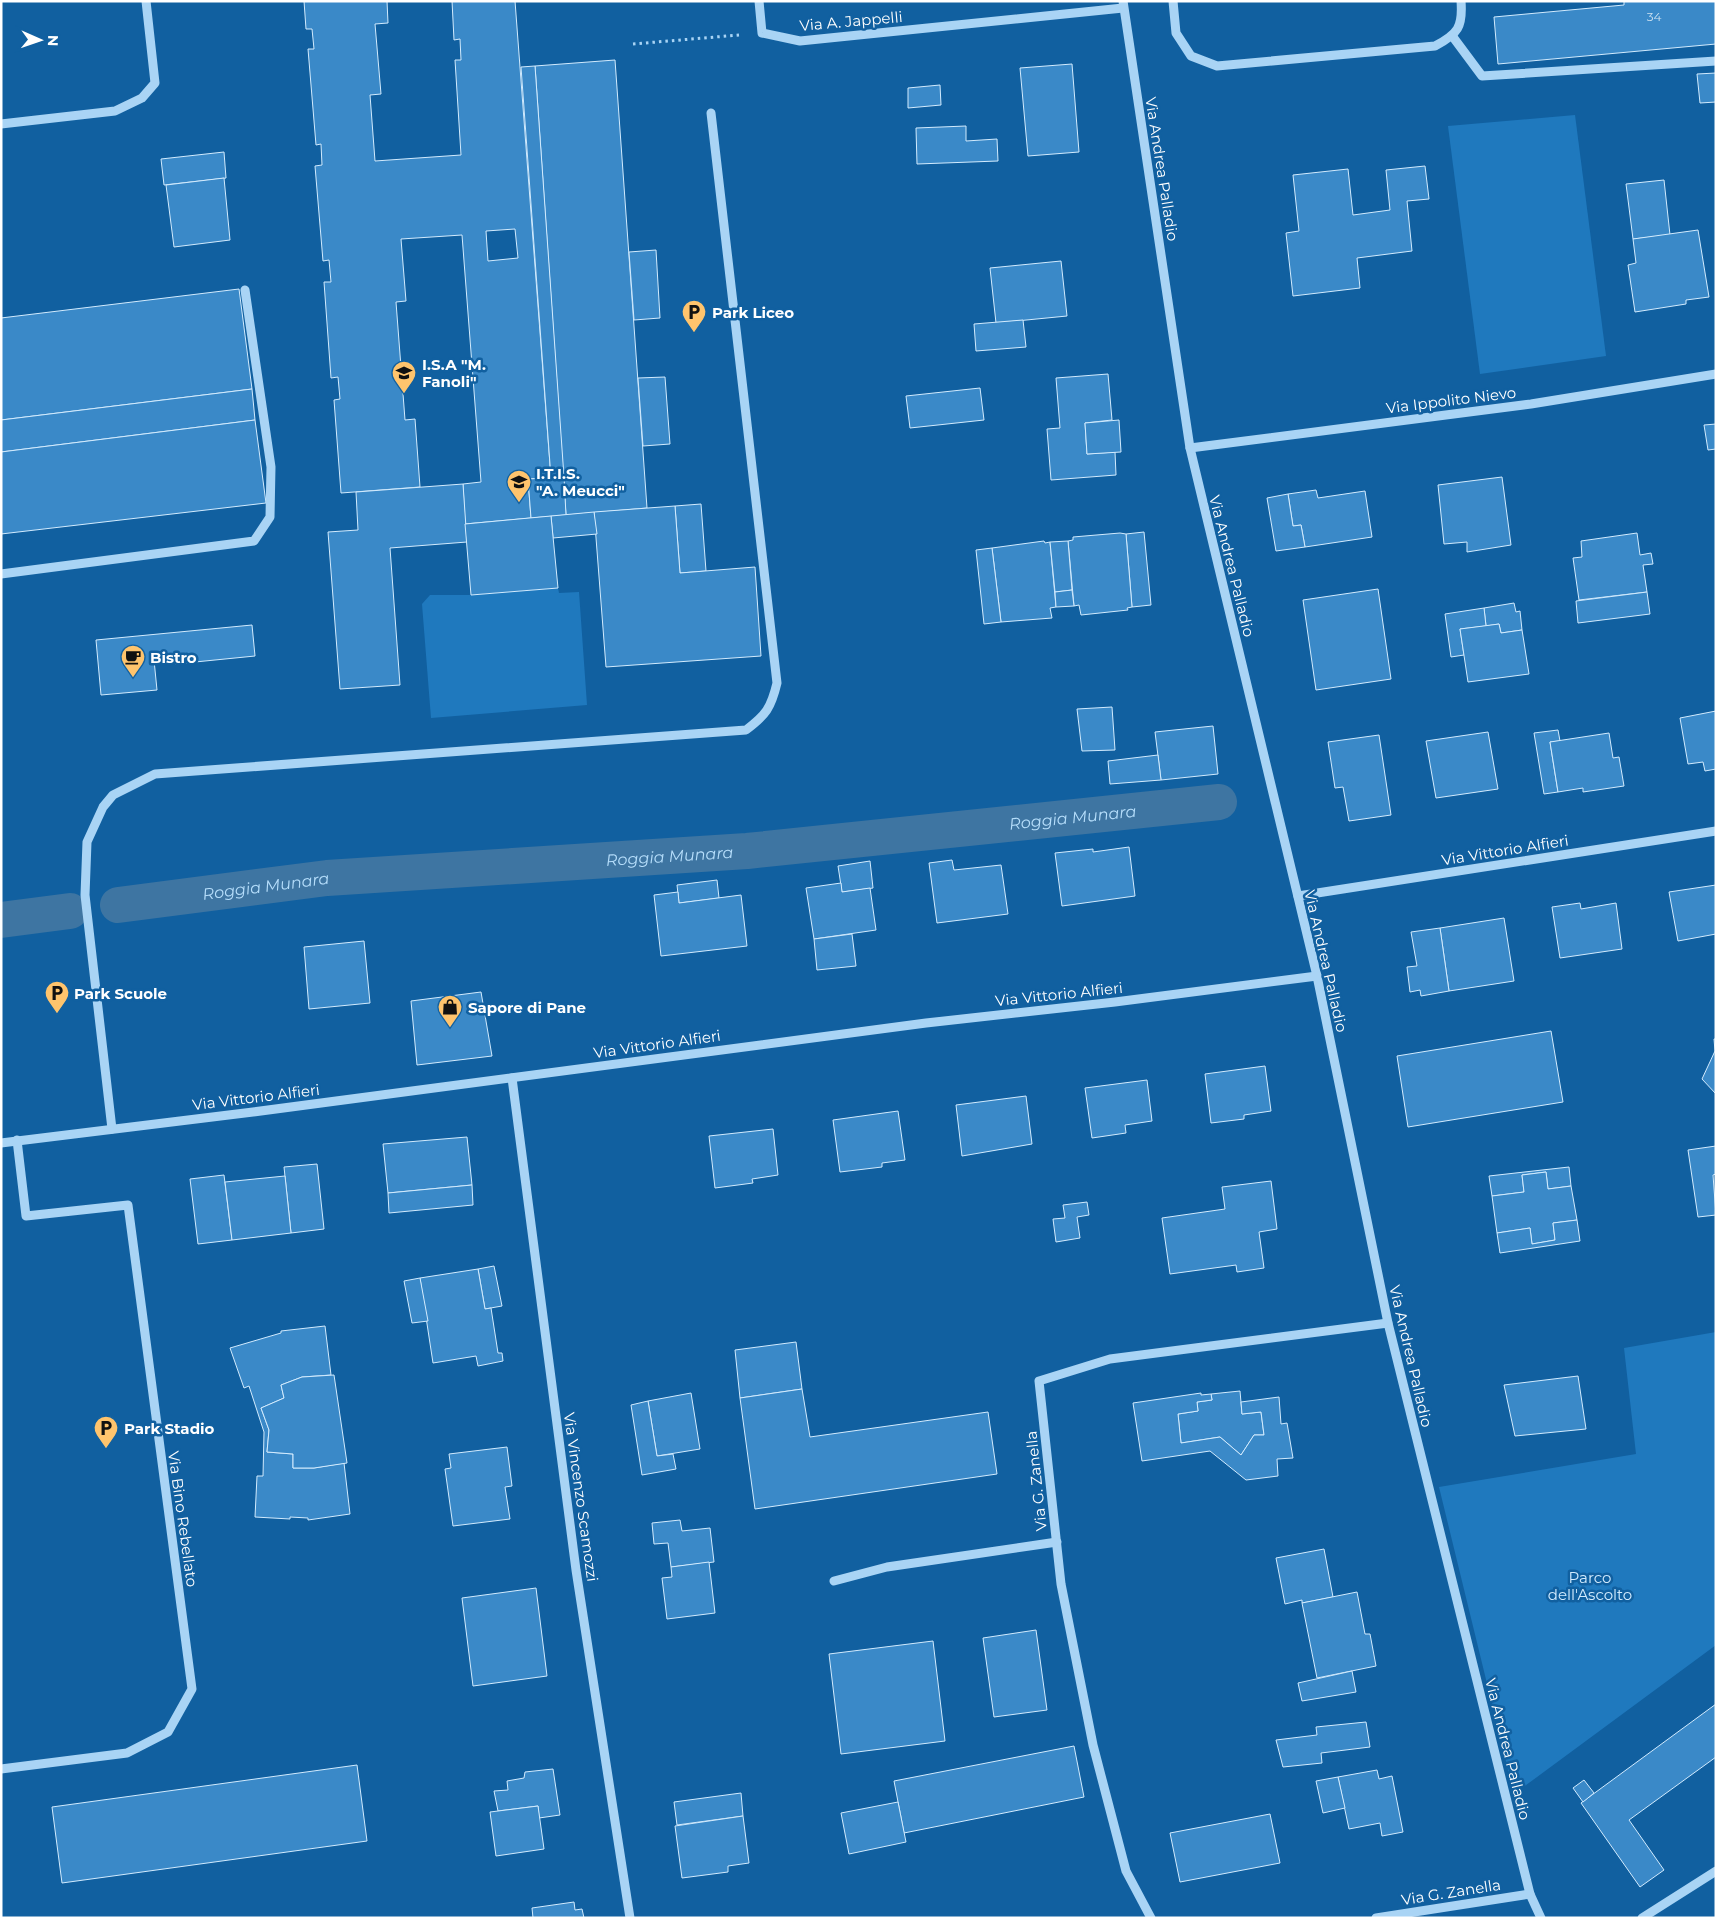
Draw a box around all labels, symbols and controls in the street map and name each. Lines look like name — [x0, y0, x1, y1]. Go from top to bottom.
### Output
street label: Via A. Jappelli — [799, 7, 903, 35]
house number: 34 — [1647, 9, 1661, 24]
north arrow — [15, 15, 65, 65]
text: N — [44, 34, 62, 46]
street label: Via Andrea Palladio — [1141, 96, 1183, 242]
parking icon: Park Liceo — [681, 299, 707, 333]
place label: Park Liceo — [712, 303, 794, 322]
place label: I.S.A "M. Fanoli" — [422, 355, 486, 391]
school or university icon: I.S.A "M. Fanoli" — [391, 360, 417, 394]
street label: Via Ippolito Nievo — [1385, 383, 1517, 417]
place label: I.T.I.S. "A. Meucci" — [536, 464, 625, 500]
school or university icon: I.T.I.S. "A. Meucci" — [506, 469, 532, 503]
street label: Via Andrea Palladio — [1205, 493, 1259, 639]
cafe icon: Bistro — [120, 644, 146, 678]
place label: Bistro — [150, 648, 197, 667]
water label: Roggia Munara — [1008, 801, 1137, 833]
street label: Via Vittorio Alfieri — [1440, 831, 1570, 869]
water label: Roggia Munara — [605, 842, 734, 870]
water label: Roggia Munara — [201, 868, 330, 904]
street label: Via Andrea Palladio — [1300, 888, 1352, 1034]
street label: Via Vittorio Alfieri — [994, 978, 1124, 1010]
parking icon: Park Scuole — [44, 980, 70, 1014]
place label: Park Scuole — [74, 984, 167, 1003]
shop icon: Sapore di Pane — [437, 994, 463, 1028]
place label: Sapore di Pane — [468, 998, 586, 1017]
street label: Via Vittorio Alfieri — [592, 1026, 722, 1062]
street label: Via Vittorio Alfieri — [191, 1080, 321, 1114]
street label: Via Andrea Palladio — [1385, 1283, 1437, 1429]
street label: Via Vincenzo Scamozzi — [560, 1411, 602, 1583]
parking icon: Park Stadio — [93, 1415, 119, 1449]
place label: Park Stadio — [124, 1419, 215, 1438]
street label: Via G. Zanella — [1021, 1430, 1051, 1532]
street label: Via Bino Rebellato — [164, 1450, 202, 1588]
park label: Parco dell'Ascolto — [1548, 1568, 1632, 1604]
street label: Via Andrea Palladio — [1481, 1676, 1535, 1822]
street label: Via G. Zanella — [1400, 1875, 1502, 1909]

